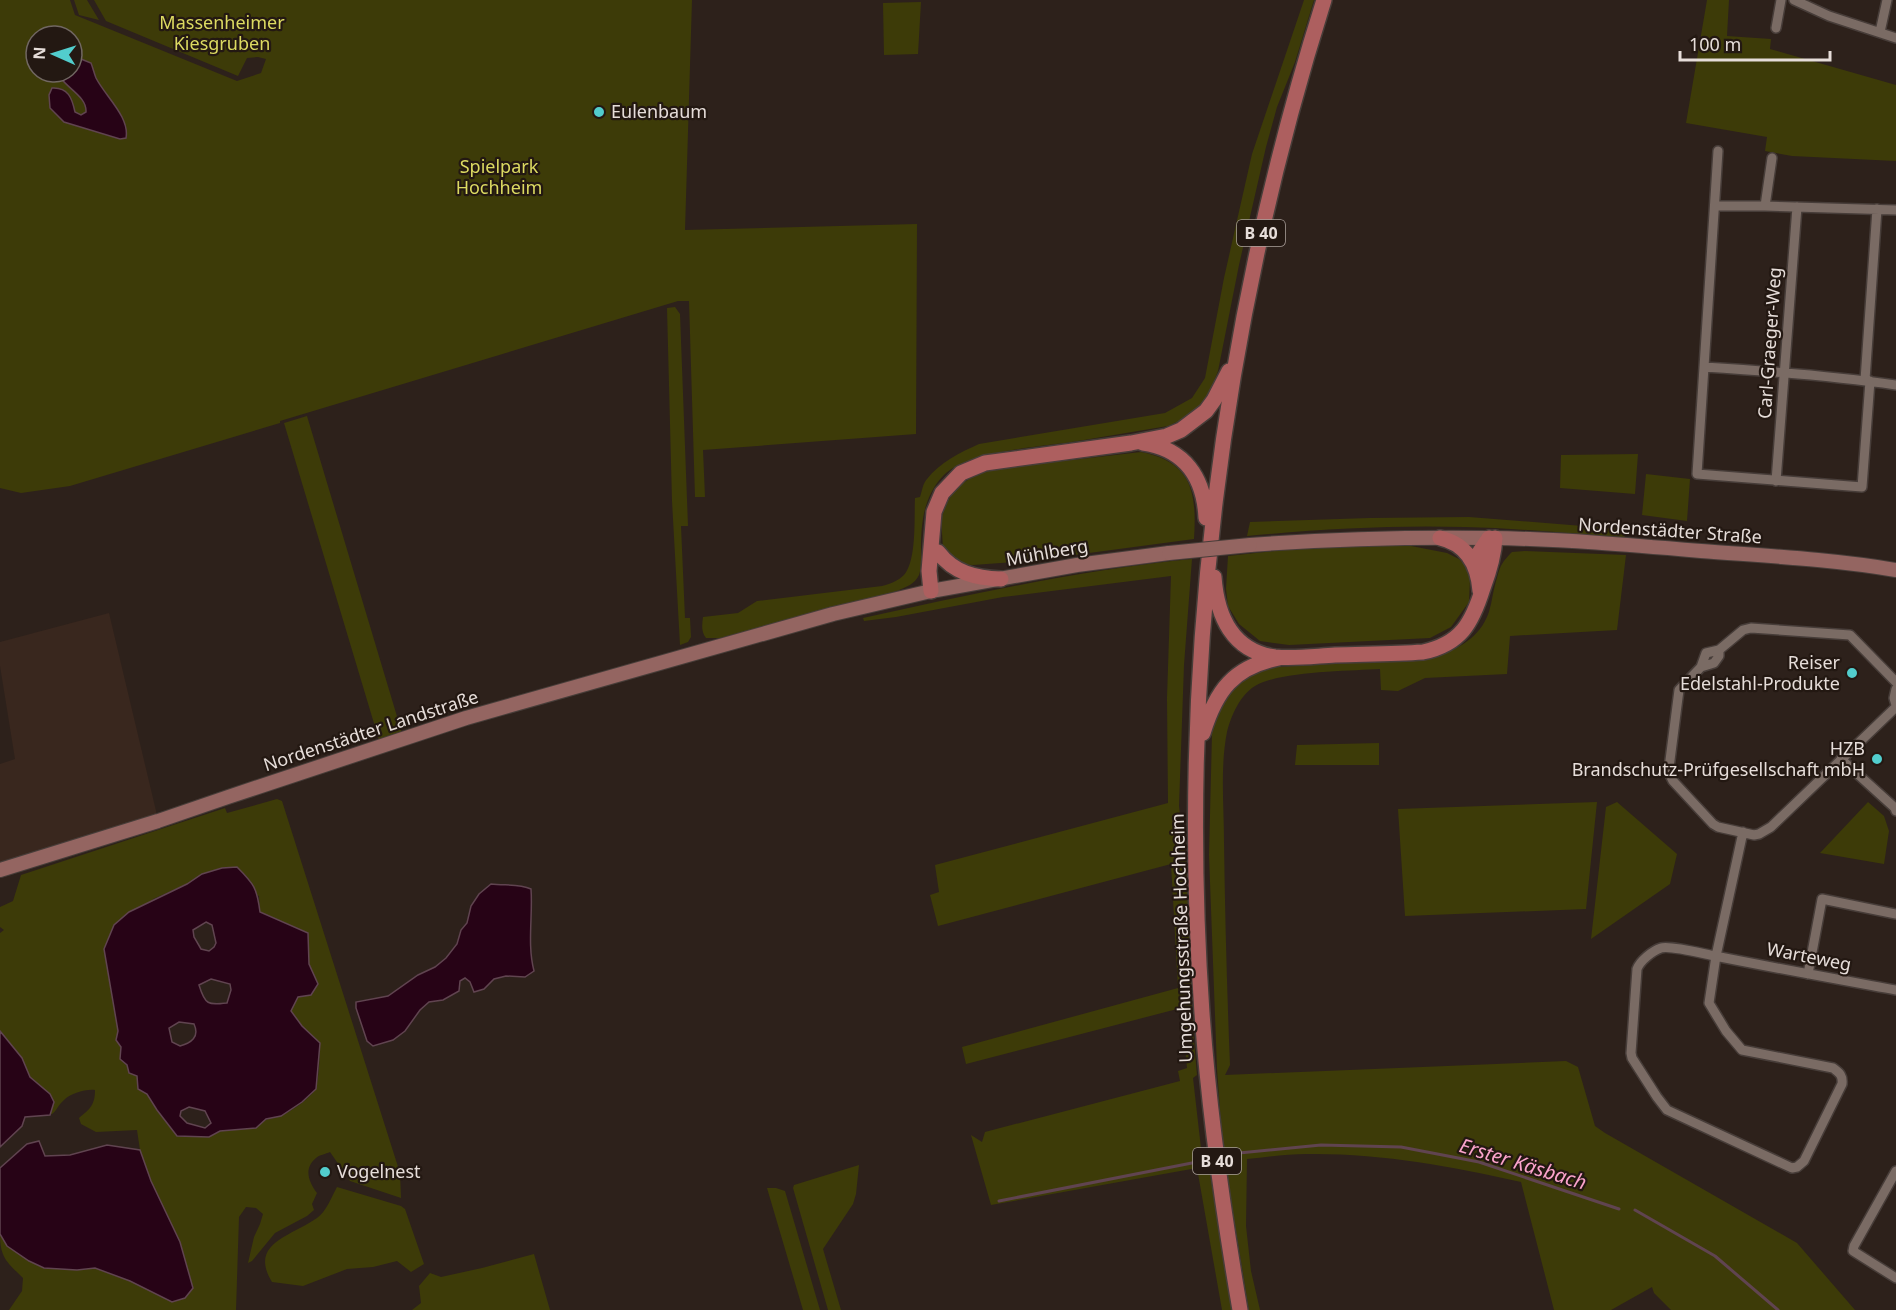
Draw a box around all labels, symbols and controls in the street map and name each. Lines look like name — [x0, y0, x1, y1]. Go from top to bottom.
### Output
park label: Massenheimer Kiesgruben — [159, 10, 285, 55]
north arrow — [24, 24, 84, 84]
scale bar — [1680, 24, 1830, 62]
text: 100 m — [1689, 32, 1741, 56]
text: N — [28, 46, 50, 60]
place label: Eulenbaum — [611, 99, 707, 123]
marker: Eulenbaum — [592, 105, 606, 119]
park label: Spielpark Hochheim — [456, 154, 542, 199]
road number: B 40 — [1237, 220, 1285, 246]
street label: Carl-Graeger-Weg — [1752, 266, 1786, 420]
street label: Nordenstädter Straße — [1577, 512, 1763, 548]
street label: Mühlberg — [1004, 533, 1090, 571]
place label: Reiser Edelstahl-Produkte — [1680, 650, 1841, 695]
marker: Reiser Edelstahl-Produkte — [1845, 666, 1859, 680]
street label: Nordenstädter Landstraße — [260, 684, 481, 776]
place label: HZB Brandschutz-Prüfgesellschaft mbH — [1572, 736, 1865, 781]
marker: HZB Brandschutz-Prüfgesellschaft mbH — [1870, 752, 1884, 766]
street label: Umgehungsstraße Hochheim — [1165, 813, 1197, 1063]
street label: Warteweg — [1765, 936, 1853, 976]
water label: Erster Käsbach — [1456, 1131, 1590, 1196]
road number: B 40 — [1193, 1148, 1241, 1174]
place label: Vogelnest — [337, 1159, 421, 1183]
marker: Vogelnest — [318, 1165, 332, 1179]

